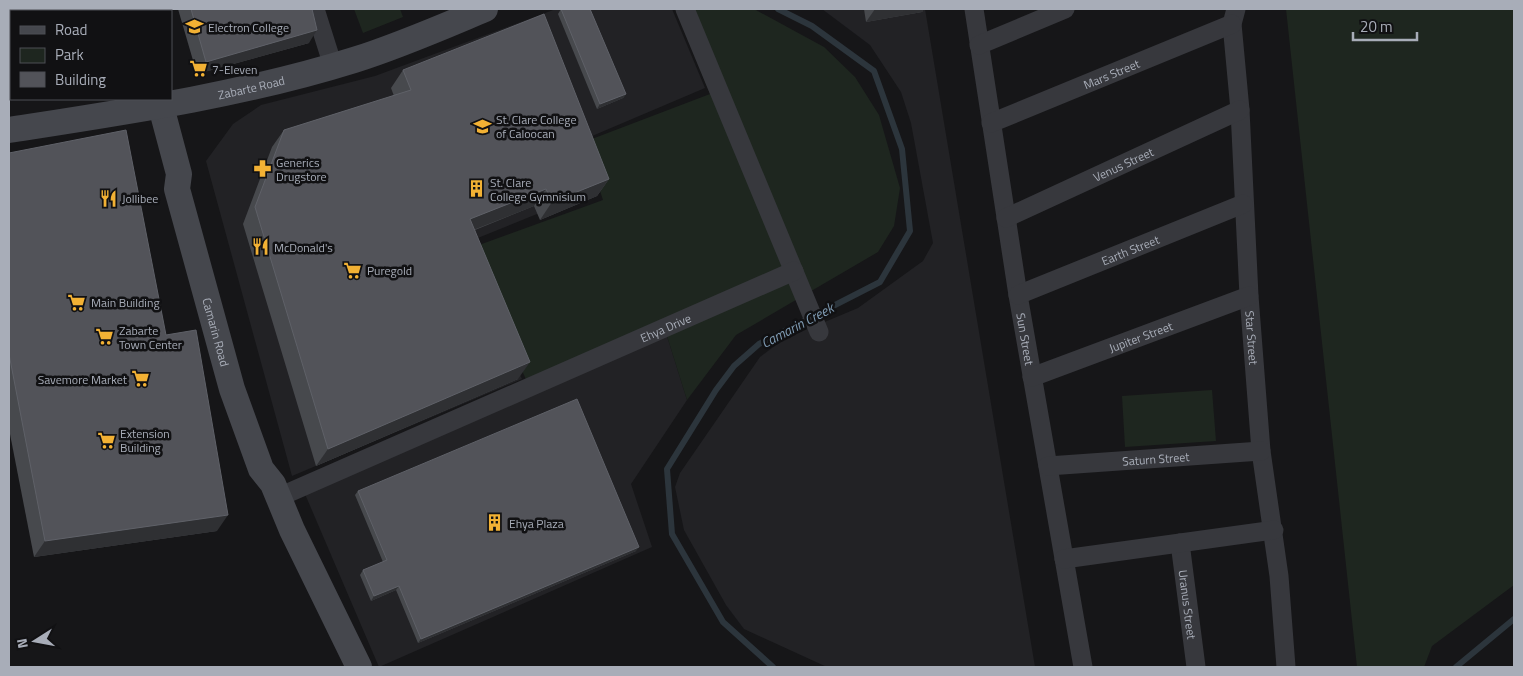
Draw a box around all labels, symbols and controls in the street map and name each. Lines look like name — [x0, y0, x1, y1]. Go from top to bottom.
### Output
legend — [10, 10, 172, 100]
scale bar — [1353, 10, 1417, 42]
text: 20 m — [1360, 15, 1393, 38]
school or university icon: Electron College — [184, 17, 204, 37]
text: Road — [55, 18, 87, 41]
place label: Electron College — [208, 18, 289, 37]
text: Park — [55, 43, 84, 66]
street label: Mars Street — [1080, 53, 1143, 94]
supermarket icon: 7-Eleven — [188, 59, 208, 79]
place label: 7-Eleven — [212, 60, 258, 79]
text: Building — [55, 68, 106, 91]
street label: Zabarte Road — [216, 70, 287, 104]
place label: St. Clare College of Caloocan — [496, 110, 576, 143]
school or university icon: St. Clare College of Caloocan — [472, 116, 492, 136]
street label: Venus Street — [1090, 141, 1157, 186]
place label: Generics Drugstore — [276, 153, 327, 186]
pharmacy icon: Generics Drugstore — [252, 159, 272, 179]
place label: St. Clare College Gymnisium — [490, 173, 586, 206]
building icon: St. Clare College Gymnisium — [466, 179, 486, 199]
restaurant icon: Jollibee — [98, 188, 118, 208]
place label: Jollibee — [122, 189, 158, 208]
street label: Earth Street — [1098, 229, 1163, 270]
restaurant icon: McDonald's — [250, 237, 270, 257]
place label: McDonald's — [274, 238, 333, 257]
supermarket icon: Puregold — [343, 260, 363, 280]
place label: Puregold — [367, 261, 412, 280]
supermarket icon: Main Building — [67, 292, 87, 312]
place label: Main Building — [91, 293, 160, 312]
street label: Camarin Road — [198, 295, 235, 368]
water label: Camarin Creek — [757, 296, 839, 353]
street label: Ehya Drive — [637, 308, 694, 347]
street label: Star Street — [1241, 310, 1264, 366]
street label: Sun Street — [1012, 311, 1040, 367]
street label: Jupiter Street — [1106, 316, 1176, 357]
place label: Zabarte Town Center — [119, 321, 182, 354]
supermarket icon: Zabarte Town Center — [95, 327, 115, 347]
supermarket icon: Savemore Market — [131, 369, 151, 389]
place label: Savemore Market — [38, 370, 128, 389]
place label: Extension Building — [120, 424, 170, 457]
supermarket icon: Extension Building — [96, 430, 116, 450]
street label: Saturn Street — [1121, 447, 1191, 470]
building icon: Ehya Plaza — [485, 513, 505, 533]
place label: Ehya Plaza — [509, 514, 564, 533]
street label: Uranus Street — [1174, 569, 1202, 641]
north arrow — [10, 616, 60, 666]
text: N — [11, 637, 33, 650]

